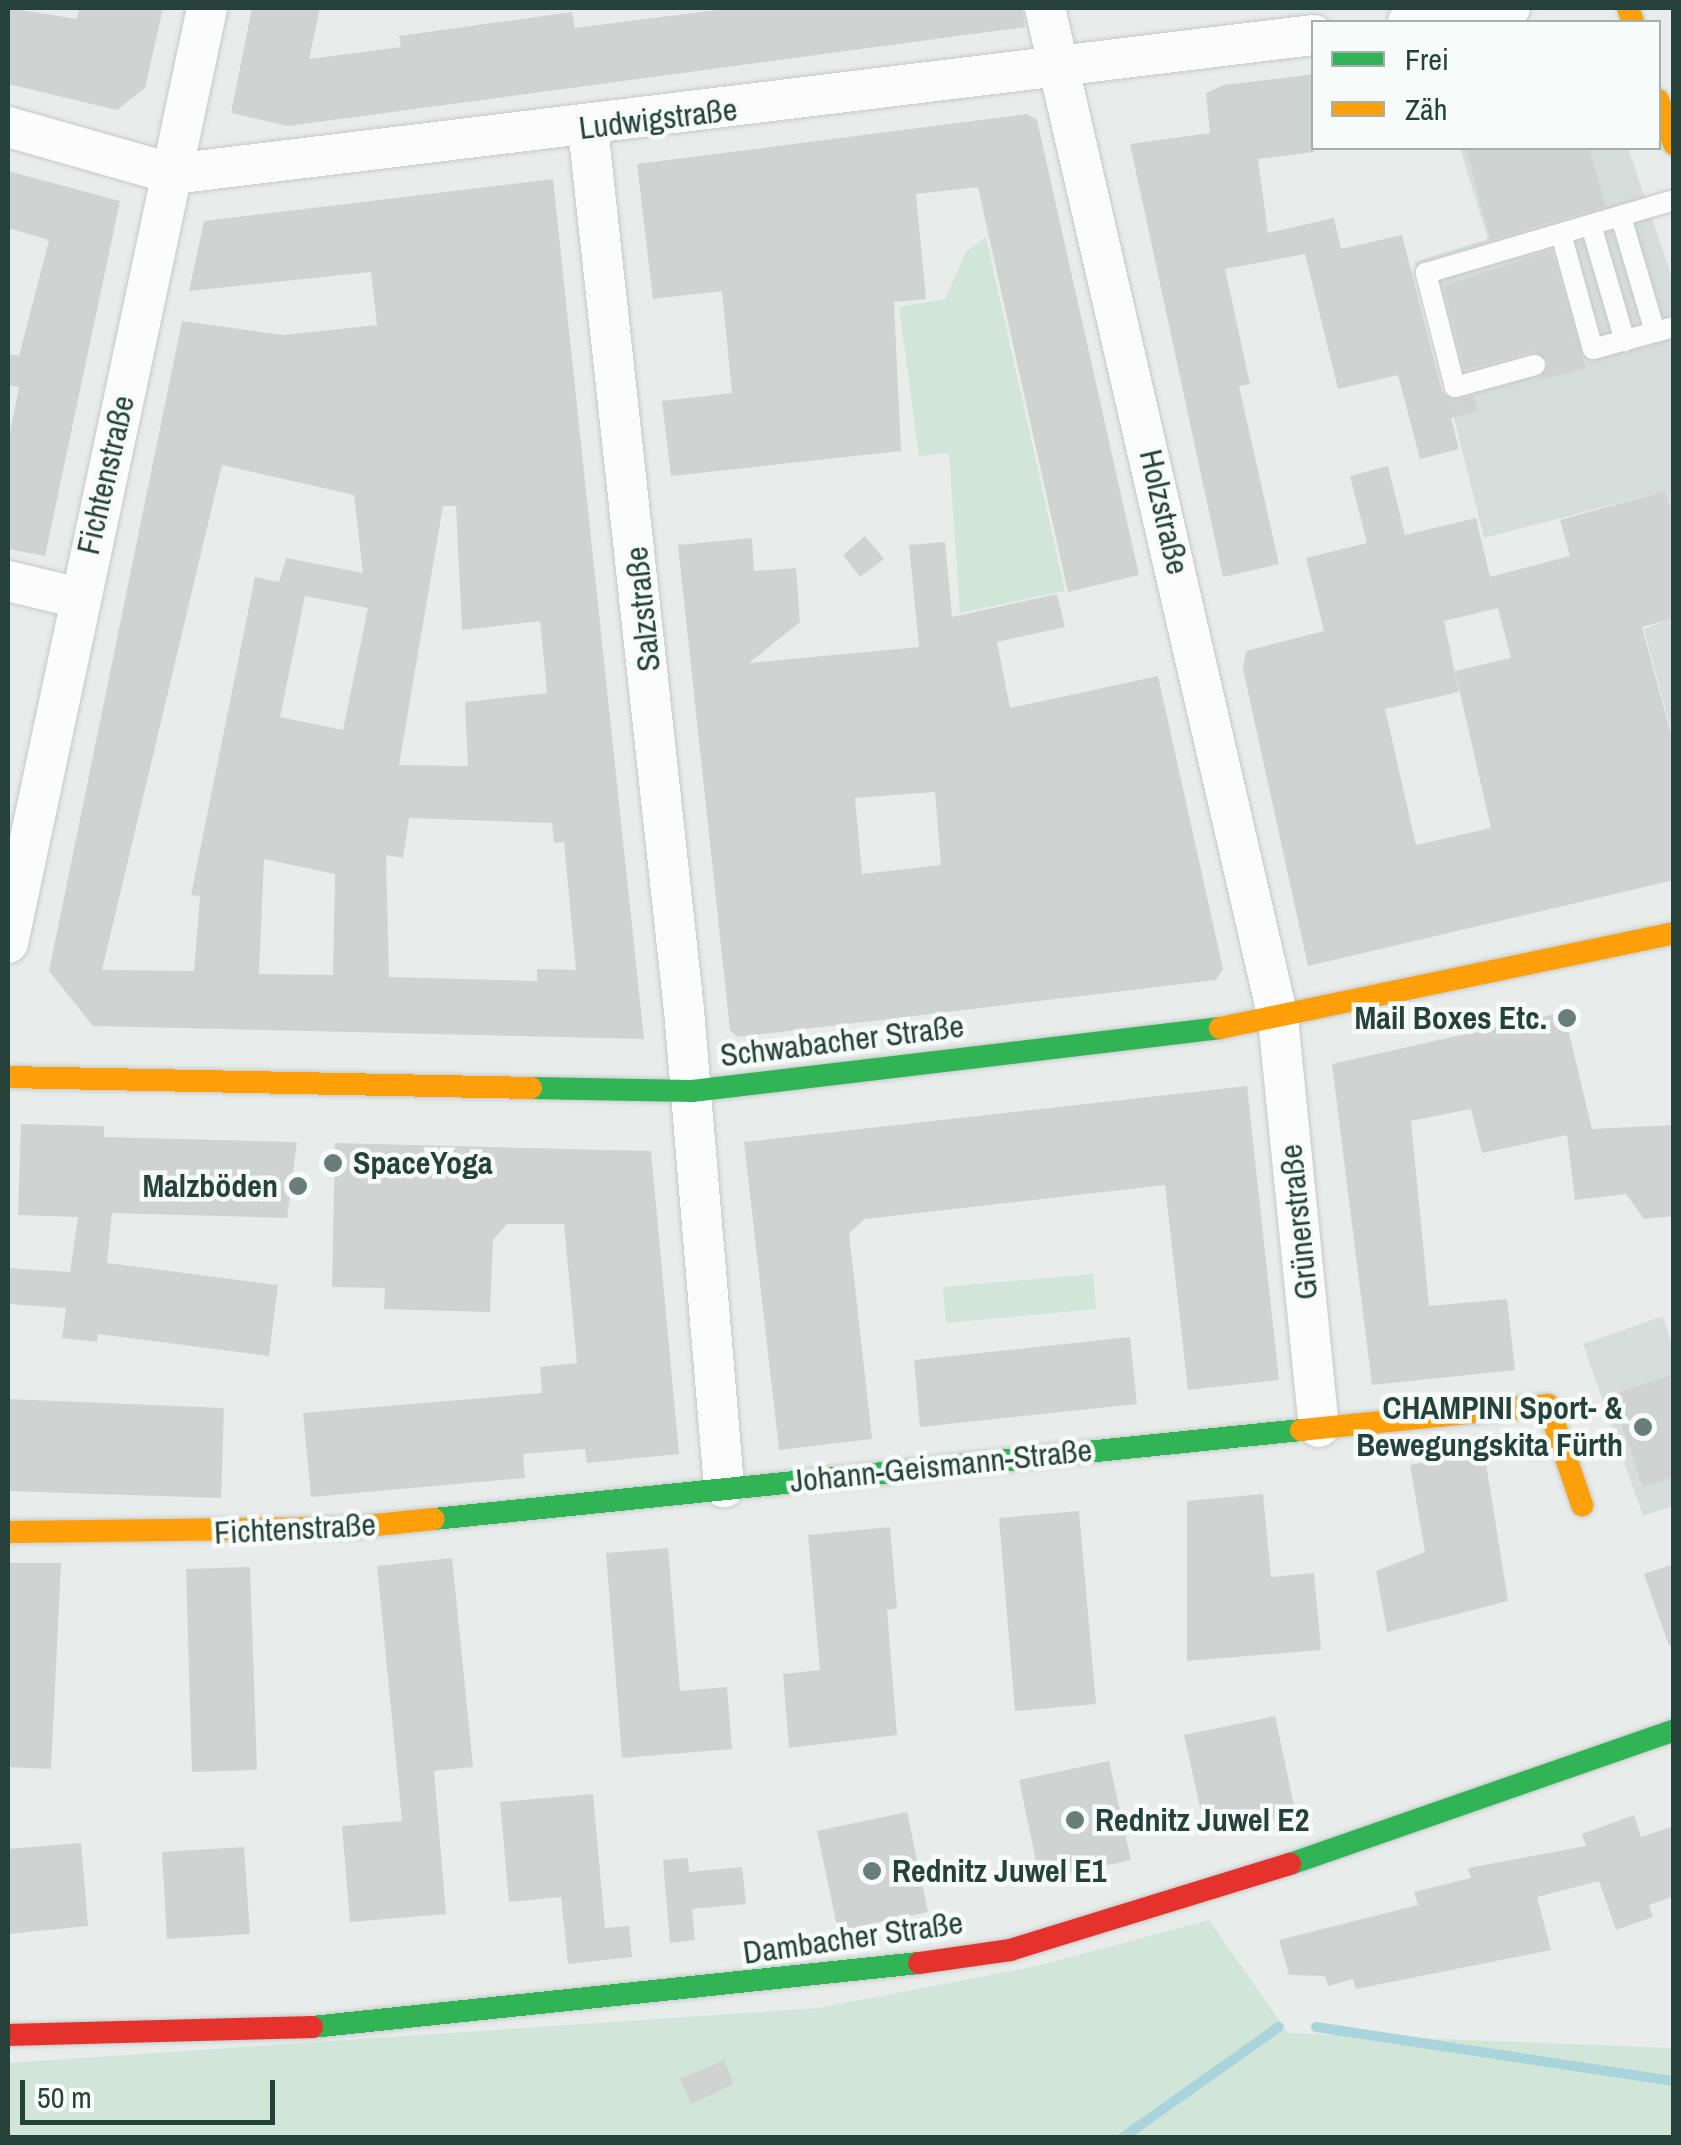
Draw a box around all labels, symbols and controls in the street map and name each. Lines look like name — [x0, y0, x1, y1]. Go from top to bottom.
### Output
legend — [1311, 20, 1661, 150]
text: Frei — [1405, 39, 1449, 79]
text: Zäh — [1405, 89, 1447, 129]
street label: Ludwigstraße — [577, 90, 739, 148]
street label: Fichtenstraße — [69, 392, 143, 558]
street label: Holzstraße — [1131, 446, 1197, 578]
street label: Salzstraße — [617, 545, 669, 673]
place label: Mail Boxes Etc. — [1354, 999, 1547, 1037]
street label: Schwabacher Straße — [718, 1007, 966, 1075]
marker: Mail Boxes Etc. — [1556, 1007, 1578, 1029]
street label: Grünerstraße — [1272, 1142, 1326, 1302]
place label: SpaceYoga — [353, 1144, 493, 1182]
marker: SpaceYoga — [322, 1152, 344, 1174]
place label: Malzböden — [142, 1167, 278, 1205]
marker: Malzböden — [287, 1175, 309, 1197]
place label: CHAMPINI Sport- & Bewegungskita Fürth — [1356, 1390, 1623, 1465]
marker: CHAMPINI Sport- & Bewegungskita Fürth — [1632, 1416, 1654, 1438]
street label: Johann-Geismann-Straße — [788, 1431, 1094, 1501]
street label: Fichtenstraße — [213, 1506, 377, 1552]
place label: Rednitz Juwel E2 — [1095, 1801, 1309, 1839]
marker: Rednitz Juwel E2 — [1064, 1809, 1086, 1831]
place label: Rednitz Juwel E1 — [892, 1852, 1106, 1890]
marker: Rednitz Juwel E1 — [861, 1860, 883, 1882]
street label: Dambacher Straße — [741, 1904, 965, 1972]
scale bar — [25, 2060, 280, 2122]
text: 50 m — [37, 2077, 92, 2117]

